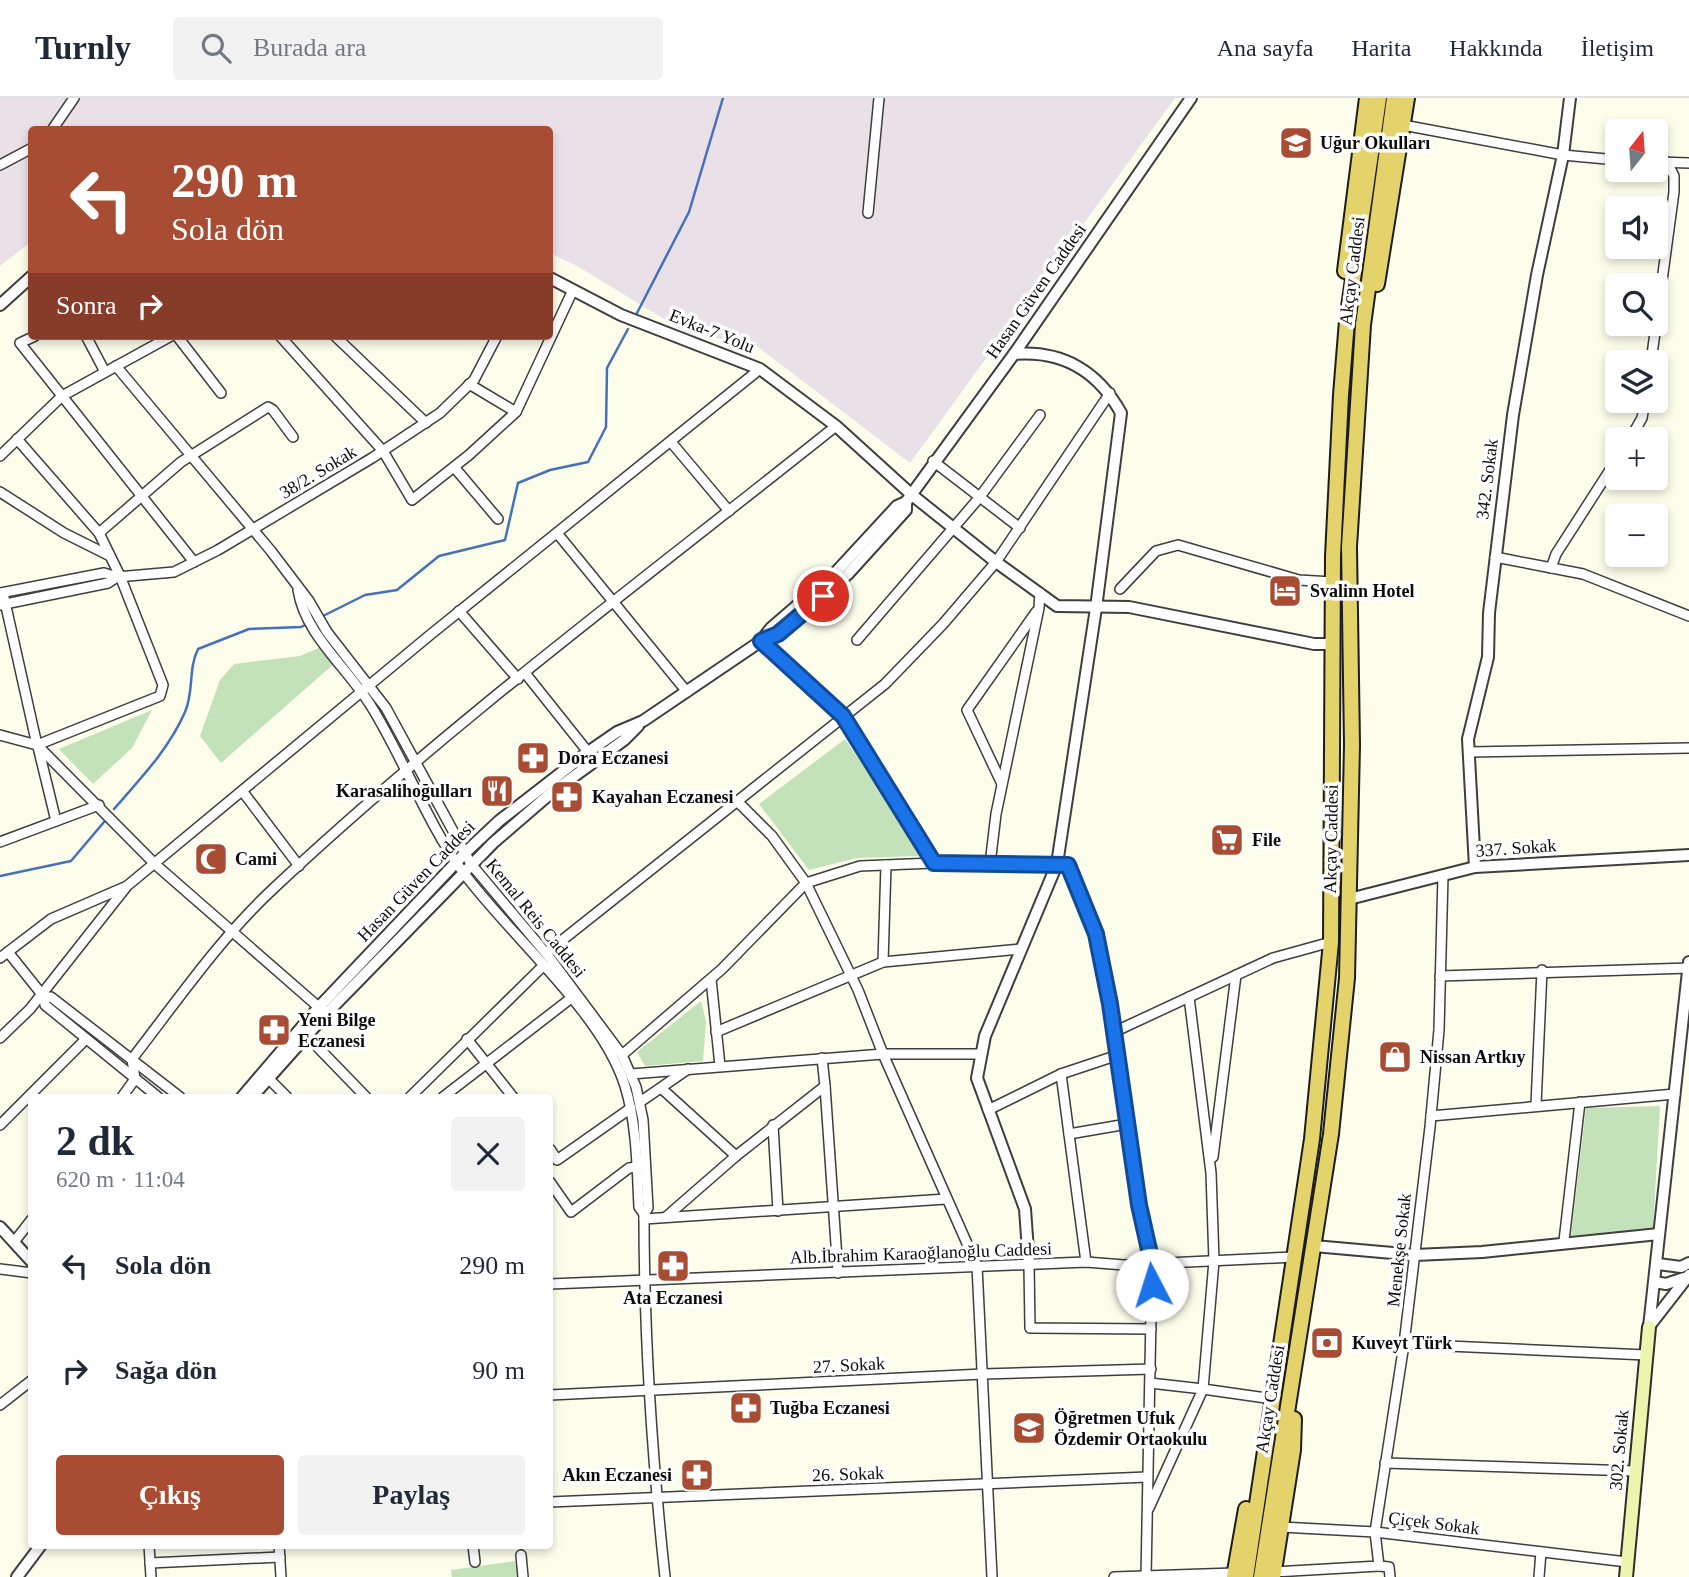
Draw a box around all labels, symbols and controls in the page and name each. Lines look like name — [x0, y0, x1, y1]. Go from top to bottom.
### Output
search box — [173, 17, 663, 80]
icon: search — [197, 29, 235, 67]
text: Turnly — [35, 30, 131, 66]
text: Burada ara — [253, 33, 366, 62]
text: Ana sayfa — [1217, 35, 1313, 61]
text: Harita — [1351, 35, 1411, 61]
text: Hakkında — [1449, 35, 1543, 61]
text: İletişim — [1581, 35, 1654, 61]
north arrow — [1605, 119, 1668, 182]
map controls — [1605, 119, 1668, 567]
school or university icon: Uğur Okulları — [1277, 124, 1315, 162]
place label: Uğur Okulları — [1320, 133, 1430, 153]
text: 290 m — [171, 153, 298, 208]
icon: left — [56, 154, 147, 245]
button: sound — [1605, 196, 1668, 259]
text: Sola dön — [171, 211, 284, 247]
street label: Akçay Caddesi — [1335, 215, 1369, 327]
street label: Hasan Güven Caddesi — [982, 220, 1090, 362]
button: search — [1605, 273, 1668, 336]
icon: right — [131, 287, 169, 325]
text: Sonra — [56, 291, 117, 320]
street label: Evka-7 Yolu — [667, 305, 757, 357]
button: layers — [1605, 350, 1668, 413]
button: + — [1605, 427, 1668, 490]
street label: 342. Sokak — [1472, 438, 1502, 520]
street label: 38/2. Sokak — [276, 441, 360, 503]
button: − — [1605, 504, 1668, 567]
pin — [793, 566, 853, 626]
hotel icon: Svalinn Hotel — [1266, 572, 1304, 610]
icon: arrive — [804, 577, 842, 615]
place label: Svalinn Hotel — [1310, 581, 1415, 601]
pharmacy icon: Dora Eczanesi — [514, 739, 552, 777]
place label: Dora Eczanesi — [558, 748, 668, 768]
restaurant icon: Karasalihoğulları — [478, 772, 516, 810]
pharmacy icon: Kayahan Eczanesi — [548, 778, 586, 816]
place label: Karasalihoğulları — [336, 781, 472, 801]
street label: Akçay Caddesi — [1320, 784, 1342, 894]
place label: Kayahan Eczanesi — [592, 787, 734, 807]
street label: Hasan Güven Caddesi — [353, 817, 479, 945]
supermarket icon: File — [1208, 821, 1246, 859]
place label: File — [1252, 830, 1281, 850]
street label: 337. Sokak — [1475, 835, 1557, 861]
mosque icon: Cami — [192, 840, 230, 878]
place label: Cami — [235, 849, 277, 869]
street label: Kemal Reis Caddesi — [482, 855, 590, 981]
place label: Yeni Bilge Eczanesi — [298, 1010, 376, 1051]
pharmacy icon: Yeni Bilge Eczanesi — [255, 1011, 293, 1049]
shop icon: Nissan Artkıy — [1376, 1038, 1414, 1076]
place label: Nissan Artkıy — [1420, 1047, 1526, 1067]
button: close — [451, 1117, 525, 1191]
text: 2 dk — [56, 1118, 134, 1164]
text: 620 m · 11:04 — [56, 1167, 185, 1192]
street label: Menekşe Sokak — [1383, 1192, 1415, 1308]
street label: Alb.İbrahim Karaoğlanoğlu Caddesi — [790, 1238, 1052, 1268]
icon: left — [56, 1247, 94, 1285]
pharmacy icon: Ata Eczanesi — [654, 1247, 692, 1285]
position arrow — [1115, 1248, 1189, 1322]
text: Sola dön — [115, 1251, 211, 1280]
text: 290 m — [459, 1251, 525, 1280]
place label: Ata Eczanesi — [623, 1288, 723, 1308]
bank icon: Kuveyt Türk — [1308, 1324, 1346, 1362]
place label: Kuveyt Türk — [1352, 1333, 1452, 1353]
street label: Akçay Caddesi — [1252, 1343, 1288, 1455]
icon: right — [56, 1352, 94, 1390]
street label: 27. Sokak — [813, 1353, 885, 1377]
text: Sağa dön — [115, 1356, 217, 1385]
text: 90 m — [472, 1356, 525, 1385]
pharmacy icon: Tuğba Eczanesi — [727, 1389, 765, 1427]
place label: Tuğba Eczanesi — [770, 1398, 890, 1418]
place label: Öğretmen Ufuk Özdemir Ortaokulu — [1054, 1408, 1207, 1449]
school or university icon: Öğretmen Ufuk Özdemir Ortaokulu — [1010, 1409, 1048, 1447]
street label: 302. Sokak — [1606, 1409, 1632, 1491]
button: Çıkış — [56, 1455, 284, 1535]
button: Paylaş — [298, 1455, 525, 1535]
pharmacy icon: Akın Eczanesi — [678, 1456, 716, 1494]
street label: 26. Sokak — [812, 1463, 884, 1485]
place label: Akın Eczanesi — [562, 1465, 672, 1485]
street label: Çiçek Sokak — [1387, 1507, 1481, 1539]

